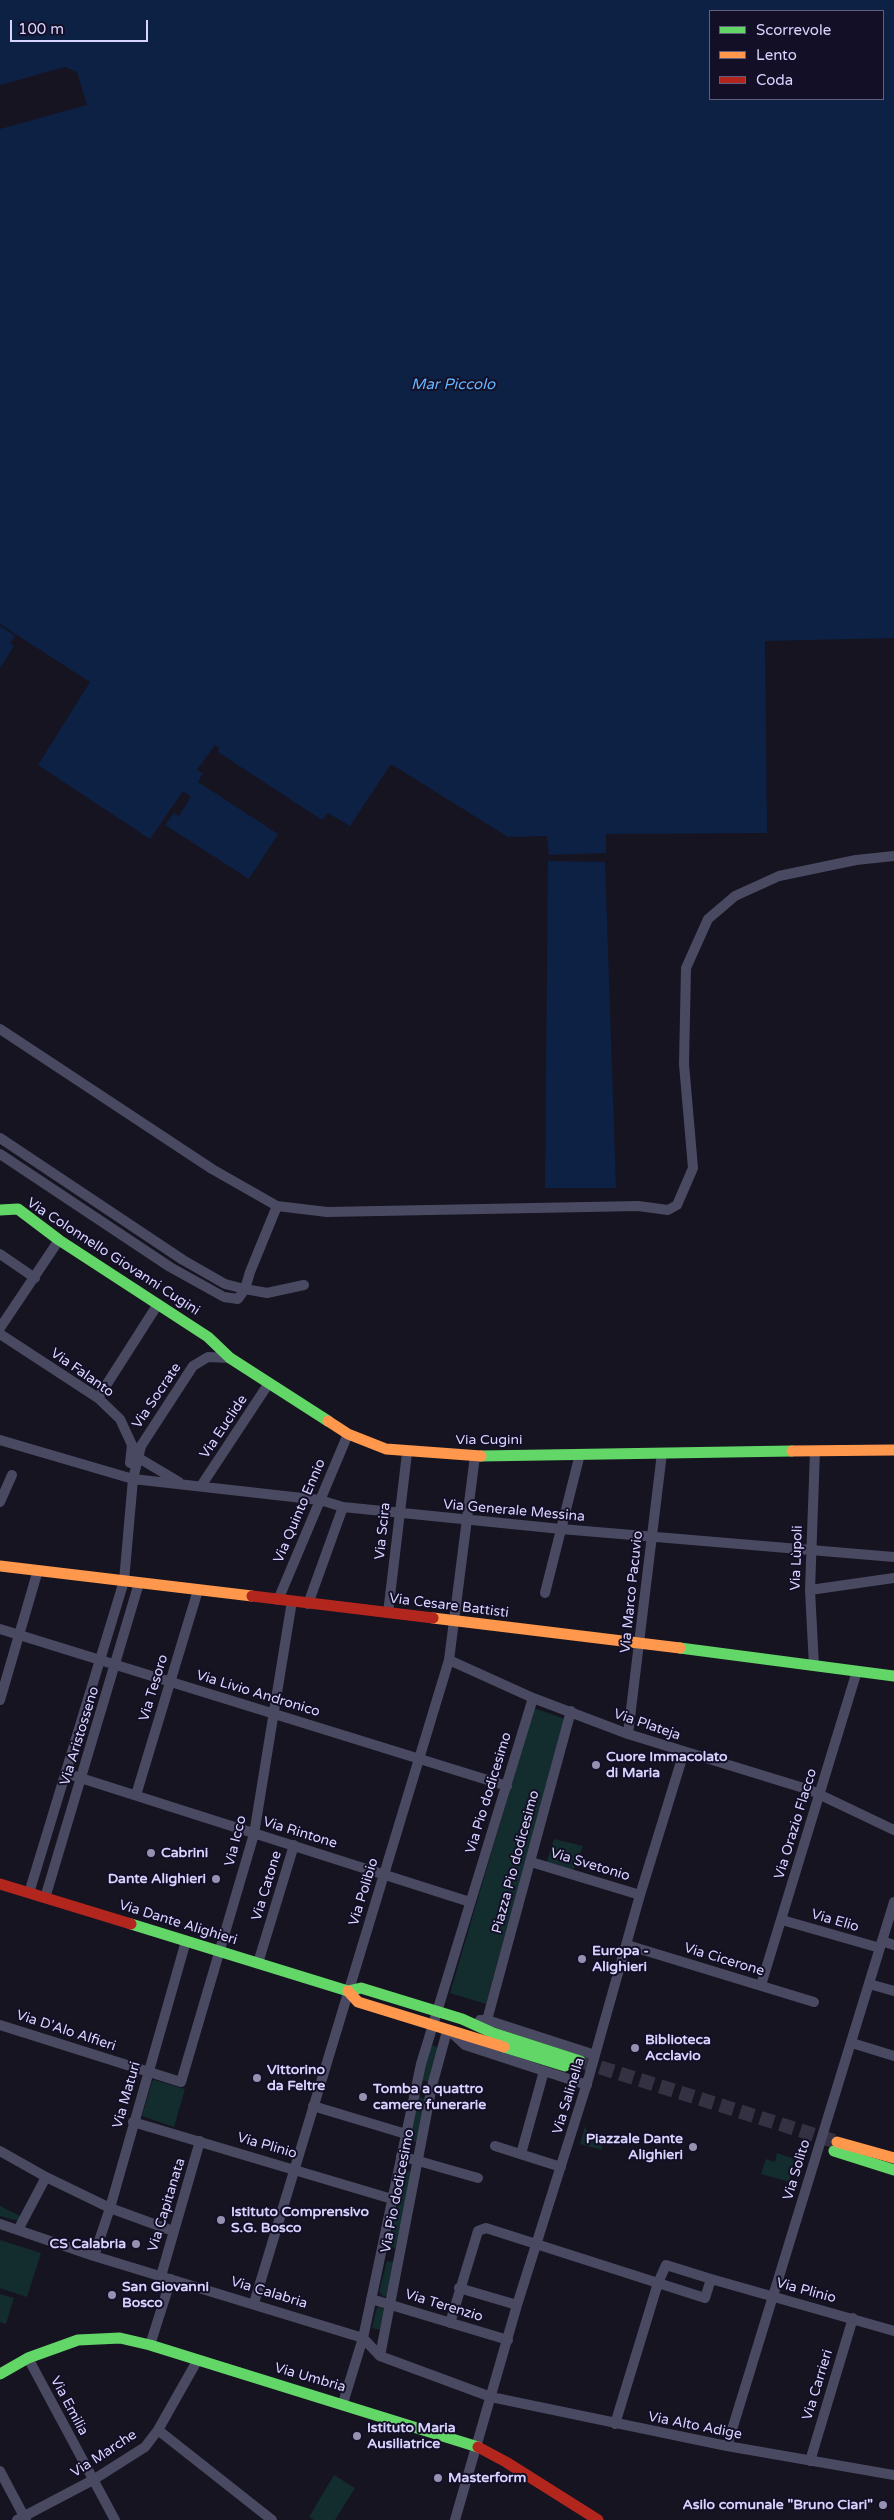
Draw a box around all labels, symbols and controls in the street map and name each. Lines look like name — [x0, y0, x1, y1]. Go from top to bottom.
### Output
scale bar — [12, 10, 150, 42]
legend — [709, 10, 884, 100]
text: 100 m — [18, 20, 64, 38]
text: Scorrevole — [756, 21, 831, 39]
text: Lento — [756, 46, 797, 64]
text: Coda — [756, 71, 793, 89]
water label: Mar Piccolo — [411, 376, 495, 394]
street label: Via Colonnello Giovanni Cugini — [23, 1195, 203, 1319]
street label: Via Falanto — [47, 1345, 117, 1401]
street label: Via Socrate — [129, 1360, 185, 1432]
street label: Via Euclide — [197, 1392, 251, 1462]
street label: Via Cugini — [455, 1432, 523, 1448]
street label: Via Quinto Ennio — [270, 1456, 330, 1566]
street label: Via Generale Messina — [442, 1496, 586, 1526]
street label: Via Scira — [372, 1502, 394, 1560]
street label: Via Lùpoli — [787, 1525, 807, 1591]
street label: Via Marco Pacuvio — [617, 1530, 647, 1654]
street label: Via Cesare Battisti — [388, 1590, 510, 1622]
street label: Via Tesoro — [136, 1653, 172, 1723]
street label: Via Livio Andronico — [194, 1667, 322, 1721]
street label: Via Aristosseno — [57, 1684, 103, 1788]
street label: Via Plateja — [611, 1706, 683, 1744]
street label: Via Pio dodicesimo — [463, 1730, 515, 1856]
place label: Cuore Immacolato di Maria — [606, 1749, 728, 1781]
marker: Cuore Immacolato di Maria — [590, 1759, 602, 1771]
street label: Via Orazio Flacco — [771, 1767, 821, 1881]
street label: Piazza Pio dodicesimo — [489, 1789, 543, 1935]
street label: Via Icco — [222, 1814, 250, 1868]
street label: Via Rintone — [261, 1814, 339, 1852]
place label: Cabrini — [161, 1845, 208, 1861]
street label: Via Svetonio — [548, 1845, 632, 1885]
marker: Cabrini — [145, 1847, 157, 1859]
street label: Via Catone — [248, 1849, 286, 1923]
street label: Via Polibio — [346, 1856, 382, 1928]
place label: Dante Alighieri — [108, 1871, 206, 1887]
marker: Dante Alighieri — [210, 1873, 222, 1885]
street label: Via Dante Alighieri — [117, 1897, 239, 1949]
street label: Via Elio — [809, 1906, 861, 1936]
street label: Via Cicerone — [682, 1940, 766, 1980]
place label: Europa - Alighieri — [592, 1943, 649, 1975]
marker: Europa - Alighieri — [576, 1953, 588, 1965]
street label: Via D'Alo Alfieri — [14, 2007, 118, 2055]
place label: Biblioteca Acclavio — [645, 2032, 711, 2064]
marker: Biblioteca Acclavio — [629, 2042, 641, 2054]
street label: Via Salinella — [549, 2056, 589, 2136]
street label: Via Maturi — [109, 2060, 145, 2130]
place label: Vittorino da Feltre — [267, 2062, 325, 2094]
marker: Vittorino da Feltre — [251, 2072, 263, 2084]
place label: Tomba a quattro camere funerarie — [373, 2081, 486, 2114]
marker: Tomba a quattro camere funerarie — [357, 2091, 369, 2103]
street label: Via Pio dodicesimo — [378, 2128, 418, 2254]
street label: Via Plinio — [235, 2129, 299, 2163]
place label: Piazzale Dante Alighieri — [586, 2131, 683, 2164]
street label: Via Solìto — [780, 2138, 814, 2202]
marker: Piazzale Dante Alighieri — [687, 2141, 699, 2153]
street label: Via Capitanata — [145, 2156, 189, 2254]
place label: Istituto Comprensivo S.G. Bosco — [231, 2204, 369, 2236]
marker: Istituto Comprensivo S.G. Bosco — [215, 2214, 227, 2226]
place label: CS Calabria — [50, 2236, 126, 2252]
marker: CS Calabria — [130, 2238, 142, 2250]
street label: Via Calabria — [229, 2273, 309, 2313]
street label: Via Plinio — [774, 2275, 838, 2307]
place label: San Giovanni Bosco — [122, 2279, 209, 2312]
street label: Via Terenzio — [403, 2286, 485, 2326]
marker: San Giovanni Bosco — [106, 2289, 118, 2301]
street label: Via Carrieri — [799, 2348, 837, 2422]
street label: Via Umbria — [272, 2360, 348, 2396]
street label: Via Emilia — [46, 2374, 92, 2438]
street label: Via Alto Adige — [647, 2409, 743, 2443]
place label: Istituto Maria Ausiliatrice — [367, 2420, 456, 2452]
street label: Via Marche — [68, 2427, 140, 2481]
marker: Istituto Maria Ausiliatrice — [351, 2430, 363, 2442]
place label: Masterform — [448, 2470, 526, 2486]
marker: Masterform — [432, 2472, 444, 2484]
place label: Asilo comunale "Bruno Ciari" — [682, 2497, 873, 2513]
marker: Asilo comunale "Bruno Ciari" — [877, 2499, 889, 2511]

